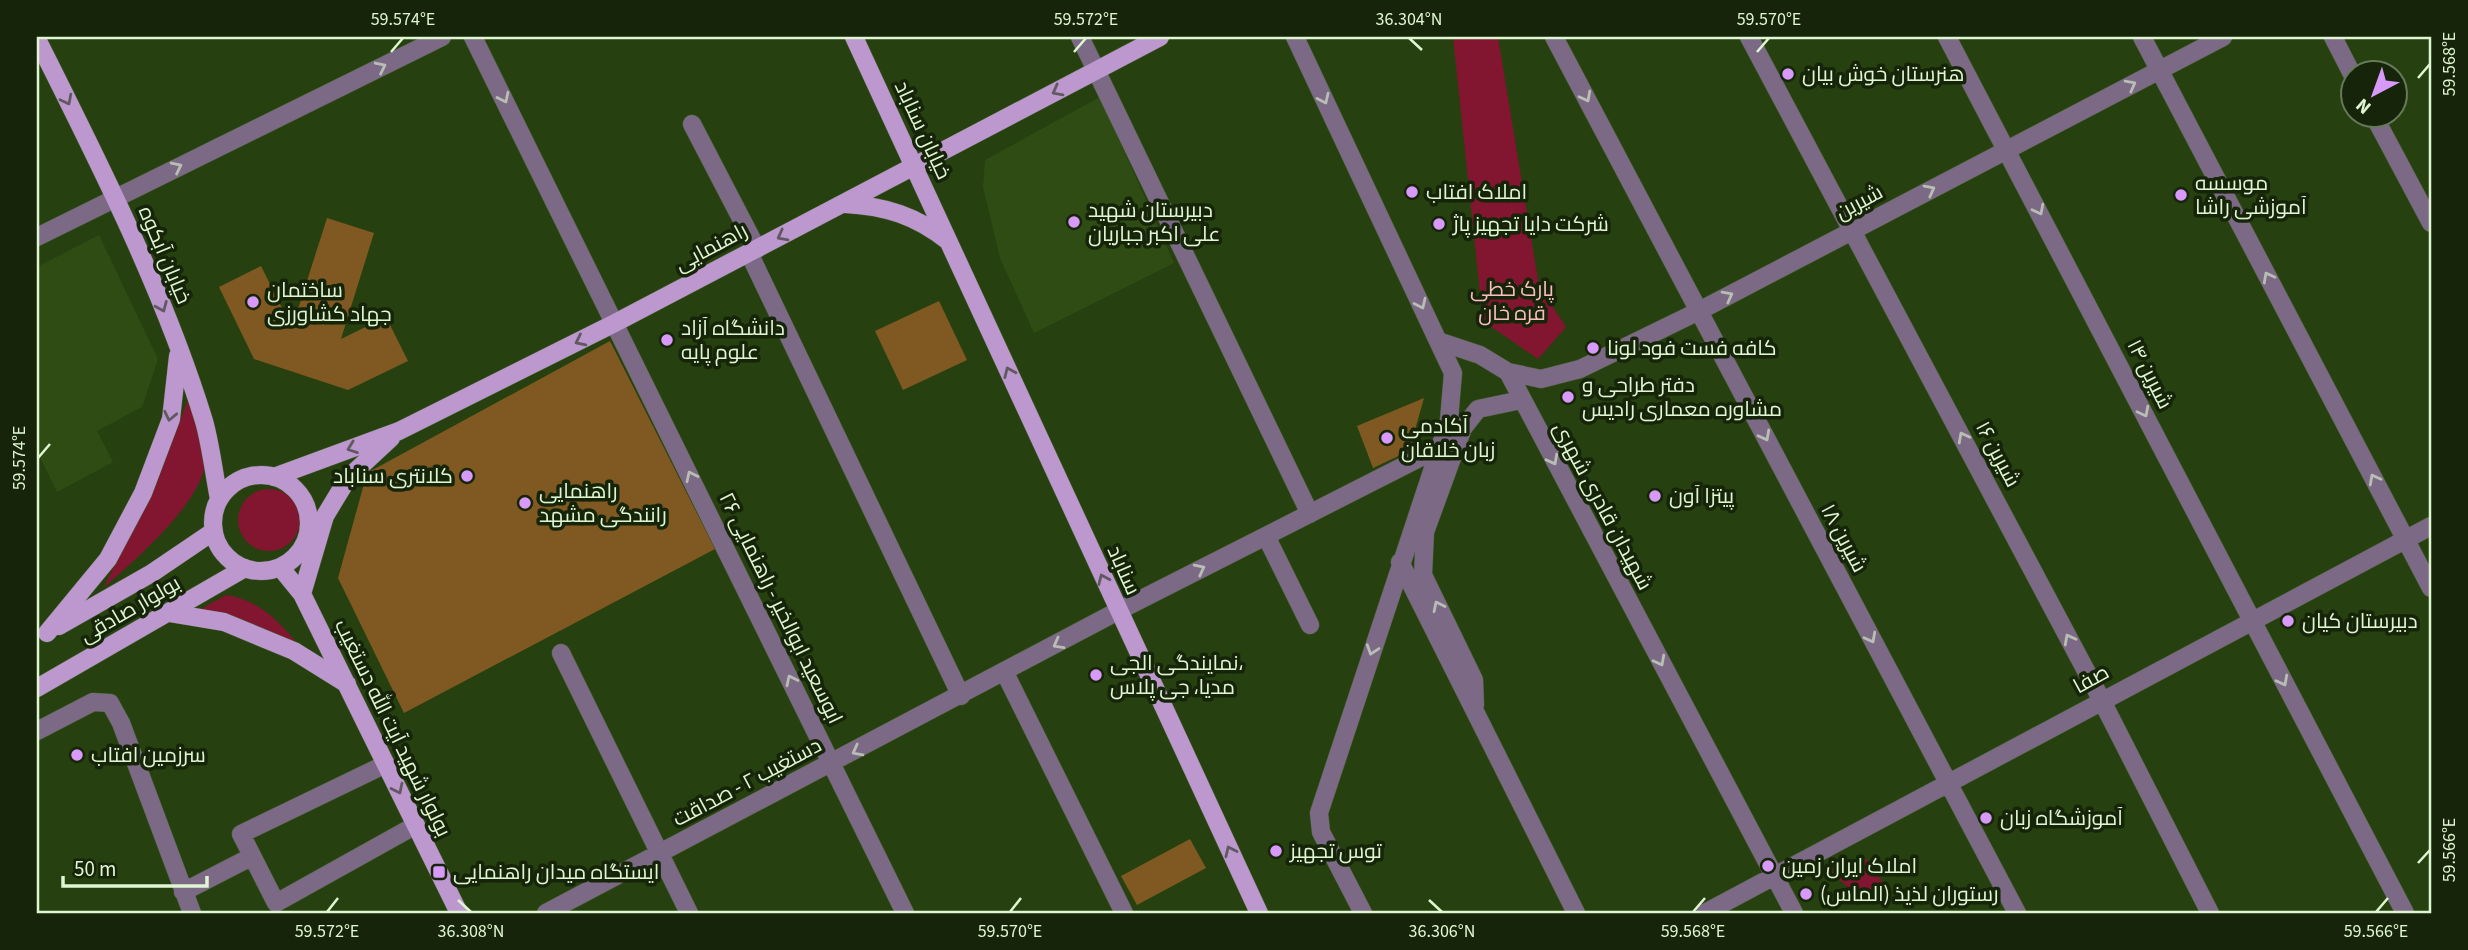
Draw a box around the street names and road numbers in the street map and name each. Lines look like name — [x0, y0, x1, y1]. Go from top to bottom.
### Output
street label: خیابان سناباد — [887, 76, 959, 184]
street label: شیرین — [1830, 177, 1888, 227]
street label: خیابان آبکوه — [131, 202, 199, 308]
street label: راهنمایی — [669, 215, 753, 279]
street label: شیرین ۱۴ — [2120, 334, 2180, 414]
street label: شیرین ۱۶ — [1968, 416, 2028, 492]
street label: شهیدان قادری شهری — [1546, 417, 1660, 595]
street label: ابوسعید ابوالخیر - راهنمایی ۲۶ — [712, 487, 850, 729]
street label: شیرین ۱۸ — [1813, 498, 1875, 578]
street label: سناباد — [1100, 540, 1148, 600]
street label: بولوار صادقی — [74, 568, 186, 650]
street label: بولوار شهید آیت الله دستغیب — [327, 614, 459, 842]
street label: صفا — [2068, 657, 2114, 701]
street label: دستغیب ۲ - صداقت — [667, 730, 827, 834]

